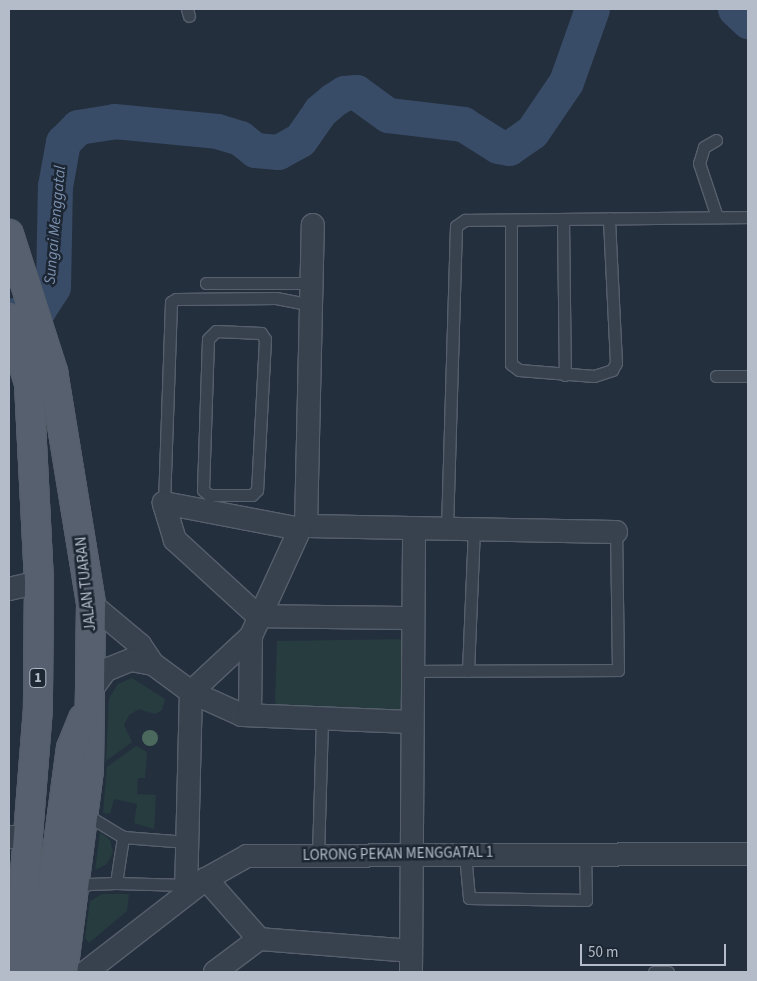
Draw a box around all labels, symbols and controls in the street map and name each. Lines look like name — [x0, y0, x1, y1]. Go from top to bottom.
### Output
water label: Sungai Menggatal — [40, 165, 70, 285]
street label: JALAN TUARAN — [72, 536, 100, 632]
road number: 1 — [29, 666, 47, 690]
street label: LORONG PEKAN MENGGATAL 1 — [302, 843, 494, 865]
scale bar — [582, 934, 728, 966]
text: 50 m — [588, 942, 618, 963]

